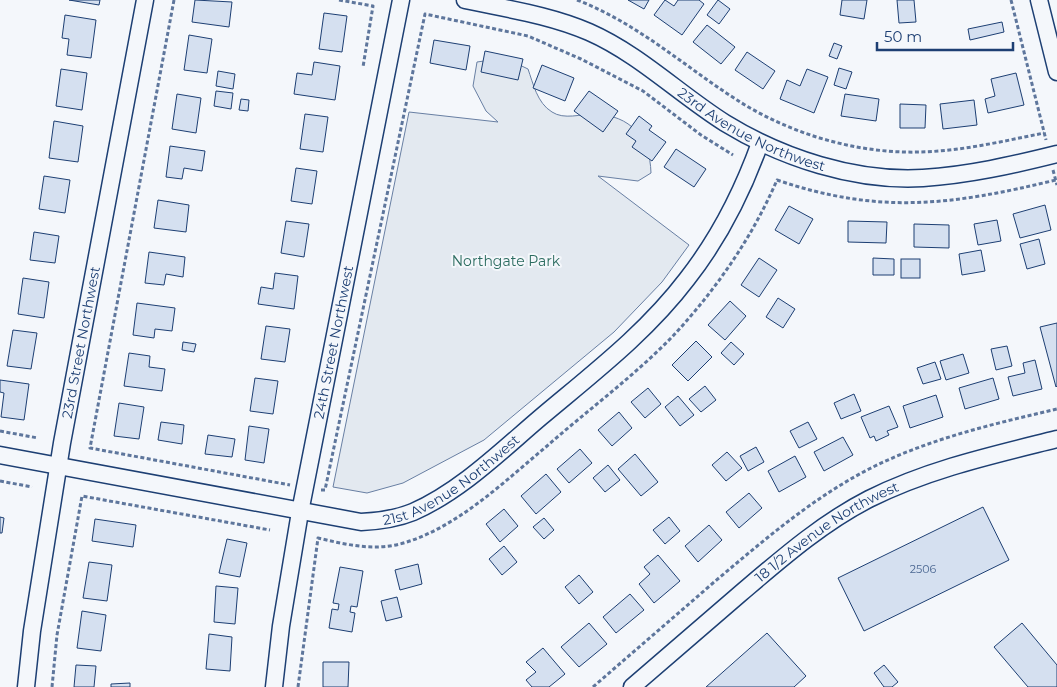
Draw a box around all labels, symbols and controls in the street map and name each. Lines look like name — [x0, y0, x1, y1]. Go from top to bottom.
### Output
scale bar — [877, 20, 1013, 52]
text: 50 m — [884, 27, 922, 46]
street label: 23rd Avenue Northwest — [674, 84, 828, 175]
park label: Northgate Park — [452, 252, 561, 270]
street label: 23rd Street Northwest — [58, 264, 104, 420]
street label: 24th Street Northwest — [310, 264, 357, 420]
street label: 21st Avenue Northwest — [381, 431, 523, 529]
street label: 18 1/2 Avenue Northwest — [751, 477, 902, 586]
house number: 2506 — [910, 562, 937, 576]

